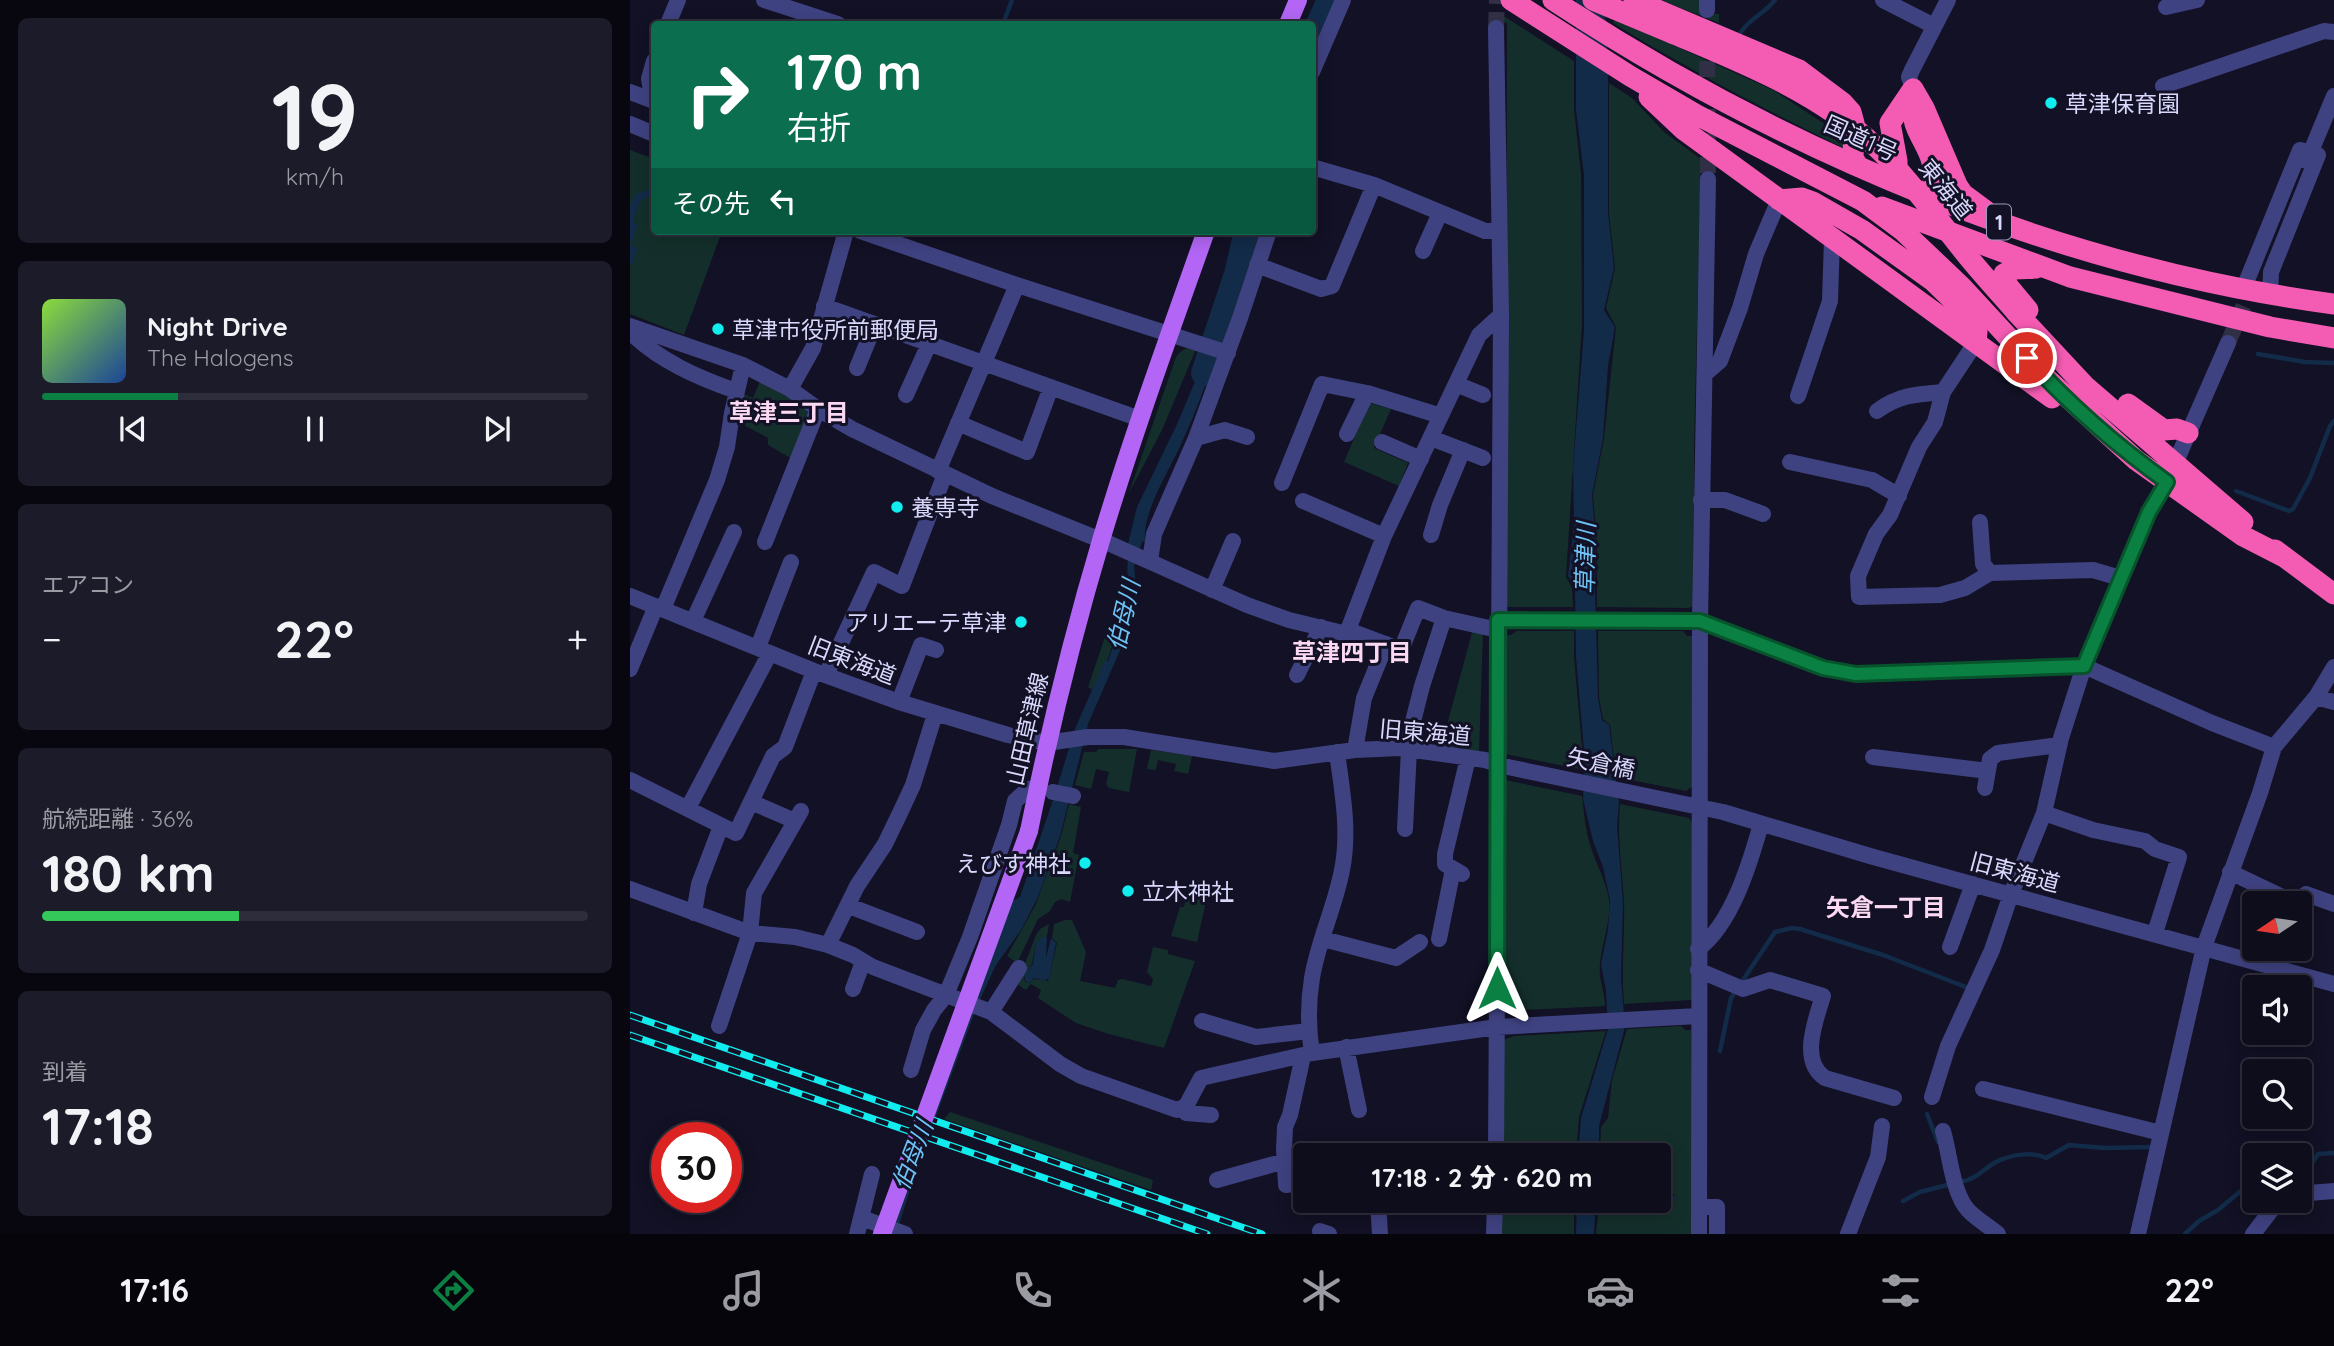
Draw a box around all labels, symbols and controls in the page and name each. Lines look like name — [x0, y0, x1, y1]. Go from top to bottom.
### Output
text: 170 m — [787, 41, 922, 102]
icon: right — [672, 49, 763, 140]
text: 19 — [271, 59, 359, 173]
place label: 草津保育園 — [2065, 89, 2180, 118]
marker: 草津保育園 — [2043, 95, 2059, 111]
text: 右折 — [787, 107, 851, 147]
street label: 国道1号 — [1820, 109, 1902, 167]
street label: 東海道 — [1913, 153, 1979, 225]
text: km/h — [286, 162, 344, 191]
icon: left — [764, 182, 802, 220]
text: その先 — [672, 187, 750, 220]
road number: 1 — [1987, 204, 2011, 240]
text: Night Drive — [147, 310, 288, 343]
place label: 草津市役所前郵便局 — [732, 315, 939, 344]
marker: 草津市役所前郵便局 — [710, 321, 726, 337]
pin — [1997, 328, 2057, 388]
icon: arrive — [2008, 339, 2046, 377]
text: The Halogens — [147, 343, 294, 372]
district label: 草津三丁目 — [729, 397, 849, 427]
icon: previous — [114, 410, 152, 448]
icon: pause — [296, 410, 334, 448]
icon: next — [478, 410, 516, 448]
place label: 養専寺 — [911, 493, 980, 522]
marker: 養専寺 — [889, 499, 905, 515]
water label: 草津川 — [1569, 519, 1601, 594]
text: エアコン — [42, 570, 134, 599]
water label: 伯母川 — [1100, 574, 1146, 653]
text: 22° — [274, 606, 354, 671]
place label: アリエーテ草津 — [846, 608, 1007, 637]
marker: アリエーテ草津 — [1013, 614, 1029, 630]
text: − — [42, 615, 62, 663]
text: + — [567, 615, 588, 663]
street label: 旧東海道 — [804, 630, 900, 690]
district label: 草津四丁目 — [1292, 637, 1412, 667]
street label: 山田草津線 — [1000, 670, 1054, 788]
street label: 旧東海道 — [1378, 714, 1472, 750]
street label: 矢倉橋 — [1564, 742, 1638, 784]
text: 航続距離 · 36% — [42, 804, 193, 833]
text: 180 km — [42, 840, 215, 905]
street label: 旧東海道 — [1967, 846, 2063, 898]
place label: えびす神社 — [956, 849, 1071, 878]
marker: えびす神社 — [1077, 855, 1093, 871]
place label: 立木神社 — [1142, 877, 1234, 906]
marker: 立木神社 — [1120, 883, 1136, 899]
north arrow — [2242, 891, 2312, 961]
map controls — [2242, 891, 2312, 1213]
district label: 矢倉一丁目 — [1826, 892, 1946, 922]
position arrow — [1460, 951, 1534, 1025]
button: sound — [2242, 975, 2312, 1045]
text: 到着 — [42, 1057, 88, 1086]
button: search — [2242, 1059, 2312, 1129]
text: 17:18 — [42, 1093, 154, 1158]
water label: 伯母川 — [885, 1113, 940, 1194]
speed limit sign: 30 — [651, 1122, 742, 1213]
button: layers — [2242, 1143, 2312, 1213]
text: 17:18 · 2 分 · 620 m — [1372, 1161, 1592, 1194]
icon: directions — [429, 1266, 478, 1315]
icon: music — [719, 1266, 768, 1315]
icon: phone — [1008, 1266, 1057, 1315]
icon: climate — [1297, 1266, 1346, 1315]
icon: car — [1586, 1266, 1635, 1315]
icon: filters — [1876, 1266, 1925, 1315]
text: 17:16 — [120, 1270, 189, 1310]
text: 22° — [2165, 1270, 2214, 1310]

